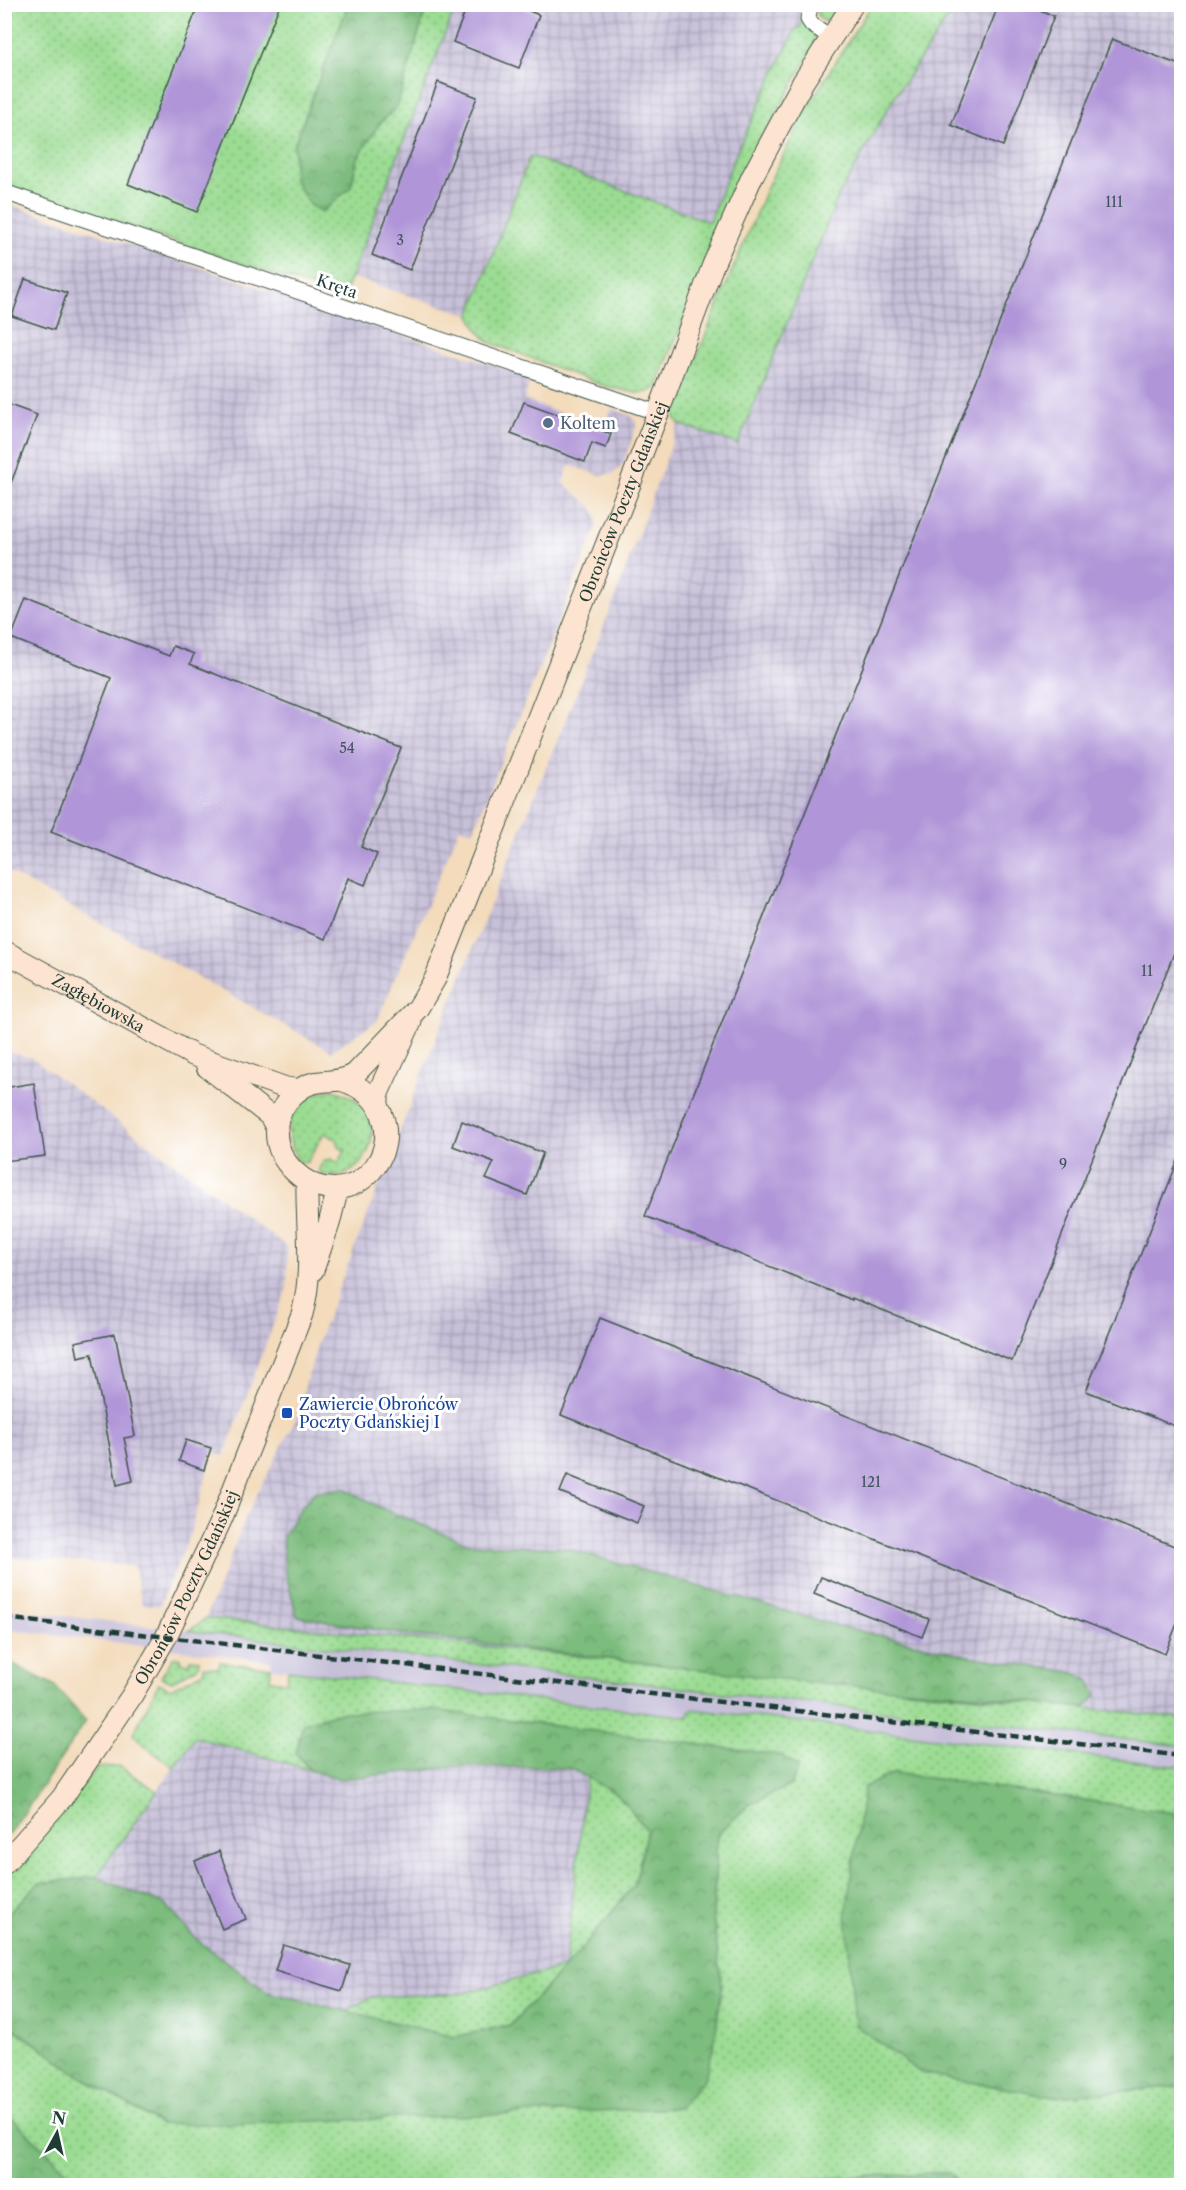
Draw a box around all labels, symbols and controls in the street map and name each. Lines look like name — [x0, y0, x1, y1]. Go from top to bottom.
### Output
house number: 111 — [1105, 193, 1123, 211]
house number: 3 — [396, 231, 404, 249]
street label: Kręta — [314, 270, 361, 302]
street label: Obrońców Poczty Gdańskiej — [574, 399, 671, 605]
place label: Koltem — [560, 413, 616, 433]
marker: Koltem — [541, 416, 555, 430]
house number: 54 — [339, 739, 355, 757]
house number: 11 — [1141, 962, 1153, 980]
street label: Zagłębiowska — [49, 970, 149, 1037]
house number: 9 — [1059, 1155, 1067, 1173]
place label: Zawiercie Obrońców Poczty Gdańskiej I — [299, 1394, 459, 1432]
marker: Zawiercie Obrońców Poczty Gdańskiej I — [280, 1406, 294, 1420]
house number: 121 — [861, 1473, 881, 1491]
street label: Obrońców Poczty Gdańskiej — [130, 1487, 242, 1689]
north arrow — [27, 2103, 87, 2163]
text: N — [51, 2107, 67, 2129]

